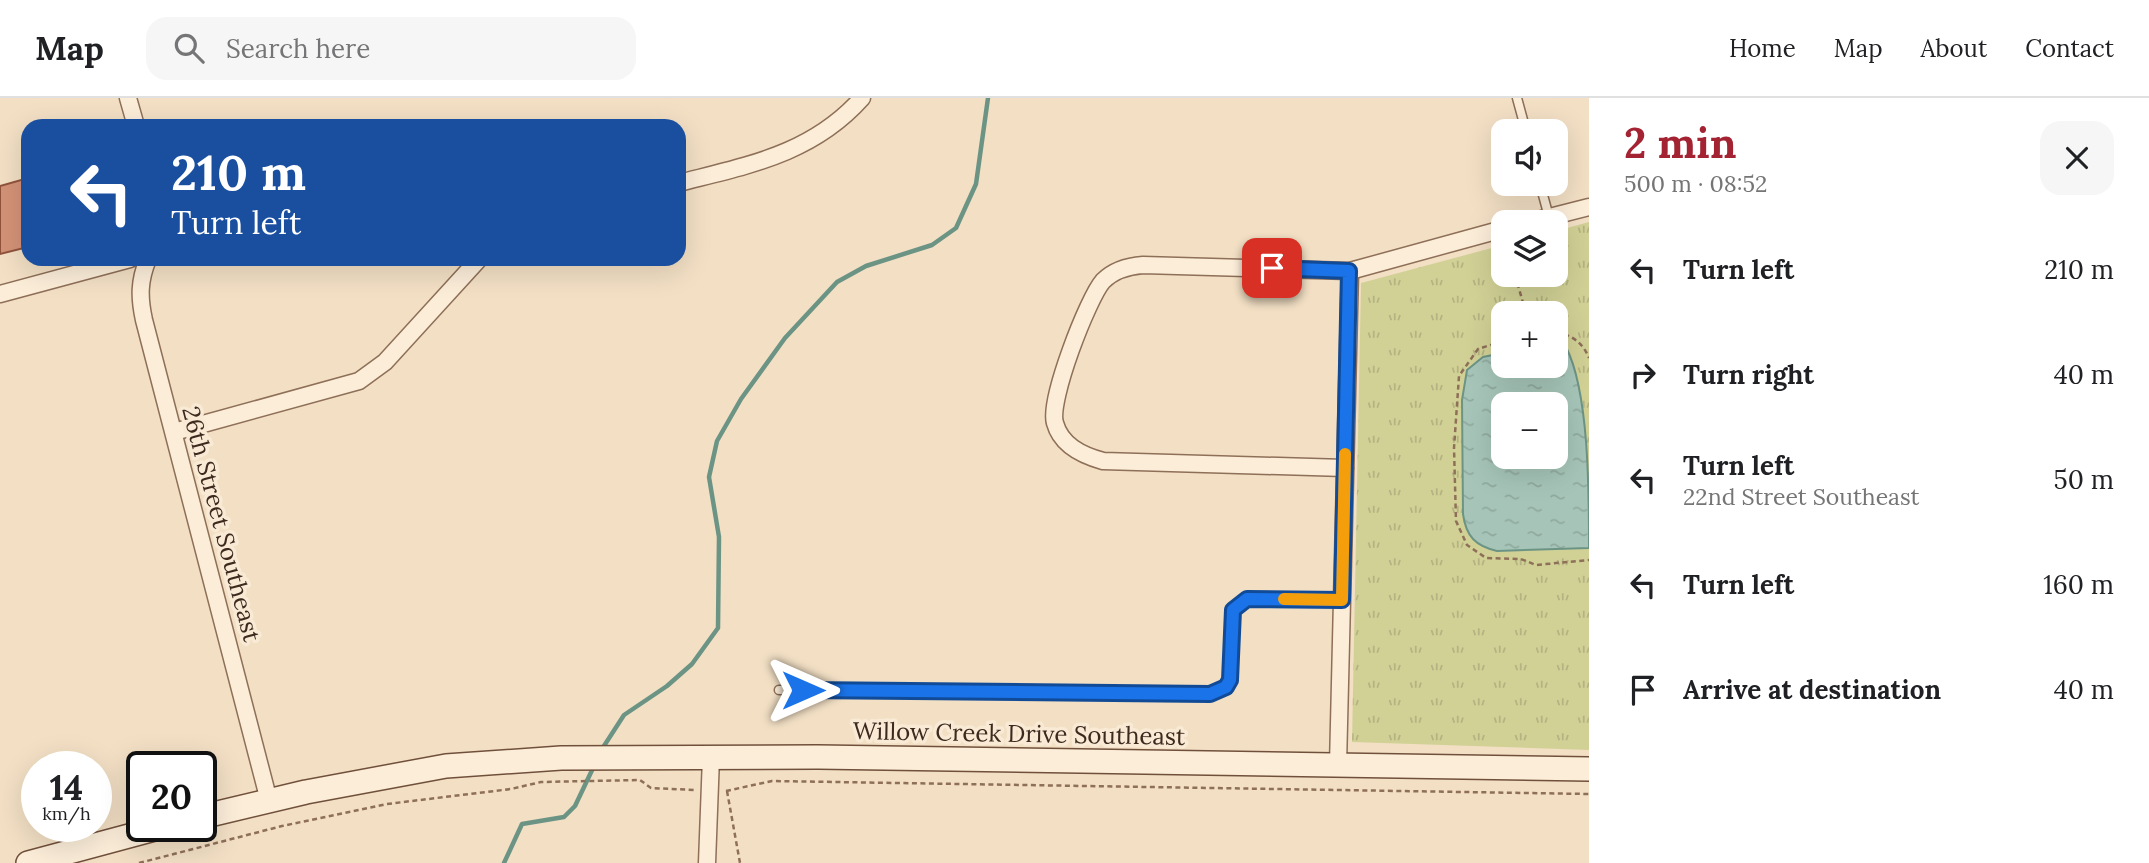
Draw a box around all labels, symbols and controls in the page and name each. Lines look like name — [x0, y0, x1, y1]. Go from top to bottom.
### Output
search box — [146, 17, 636, 80]
text: Map — [35, 27, 104, 69]
icon: search — [170, 29, 208, 67]
text: Search here — [226, 32, 370, 65]
text: Home — [1729, 33, 1796, 64]
text: Map — [1834, 33, 1883, 64]
text: About — [1921, 33, 1987, 64]
text: Contact — [2025, 33, 2114, 64]
text: 2 min — [1624, 116, 1737, 170]
map controls — [1491, 119, 1568, 469]
button: sound — [1491, 119, 1568, 196]
button: close — [2040, 121, 2114, 195]
text: 210 m — [171, 141, 306, 203]
icon: left — [56, 147, 147, 238]
text: 500 m · 08:52 — [1624, 169, 1767, 198]
text: Turn left — [171, 202, 301, 243]
button: layers — [1491, 210, 1568, 287]
pin — [1242, 238, 1302, 298]
icon: arrive — [1253, 249, 1291, 287]
icon: left — [1624, 251, 1662, 289]
text: Turn left — [1683, 253, 1794, 286]
text: 210 m — [2044, 253, 2114, 286]
button: + — [1491, 301, 1568, 378]
icon: right — [1624, 356, 1662, 394]
text: Turn right — [1683, 358, 1814, 391]
text: 40 m — [2054, 358, 2114, 391]
button: − — [1491, 392, 1568, 469]
street label: 26th Street Southeast — [175, 403, 268, 646]
text: Turn left — [1683, 449, 1794, 482]
icon: left — [1624, 461, 1662, 499]
text: 50 m — [2054, 463, 2114, 496]
text: 22nd Street Southeast — [1683, 482, 1919, 511]
icon: left — [1624, 566, 1662, 604]
text: Turn left — [1683, 568, 1794, 601]
text: 160 m — [2043, 568, 2114, 601]
position arrow — [766, 653, 840, 727]
icon: arrive — [1624, 671, 1662, 709]
text: Arrive at destination — [1683, 673, 1941, 706]
text: 40 m — [2054, 673, 2114, 706]
street label: Willow Creek Drive Southeast — [853, 715, 1186, 752]
speed limit sign: 20 — [126, 751, 217, 842]
text: 14 — [50, 765, 83, 810]
text: km/h — [42, 802, 91, 825]

